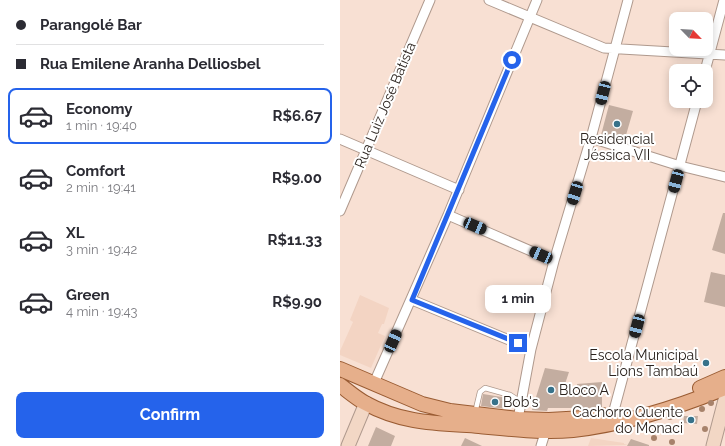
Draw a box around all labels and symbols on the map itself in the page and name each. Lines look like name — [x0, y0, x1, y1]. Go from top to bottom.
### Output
north arrow — [669, 12, 713, 56]
street label: Rua Luiz José Batista — [351, 40, 419, 170]
route start — [503, 51, 521, 69]
car — [594, 80, 612, 106]
marker: Residencial Jéssica VII — [612, 119, 622, 129]
place label: Residencial Jéssica VII — [580, 131, 654, 163]
car — [667, 168, 685, 194]
car — [566, 180, 584, 206]
car — [462, 216, 488, 236]
car — [528, 245, 554, 265]
callout: 1 min — [485, 285, 551, 313]
car — [628, 313, 646, 339]
car — [383, 328, 403, 354]
route end — [509, 334, 527, 352]
place label: Escola Municipal Lions Tambaú — [589, 347, 698, 379]
marker: Escola Municipal Lions Tambaú — [701, 358, 711, 368]
place label: Bloco A — [559, 382, 610, 398]
marker: Bloco A — [546, 385, 556, 395]
place label: Bob's — [503, 394, 539, 410]
marker: Bob's — [490, 397, 500, 407]
place label: Cachorro Quente do Monaci — [572, 404, 683, 436]
marker: Cachorro Quente do Monaci — [686, 415, 696, 425]

